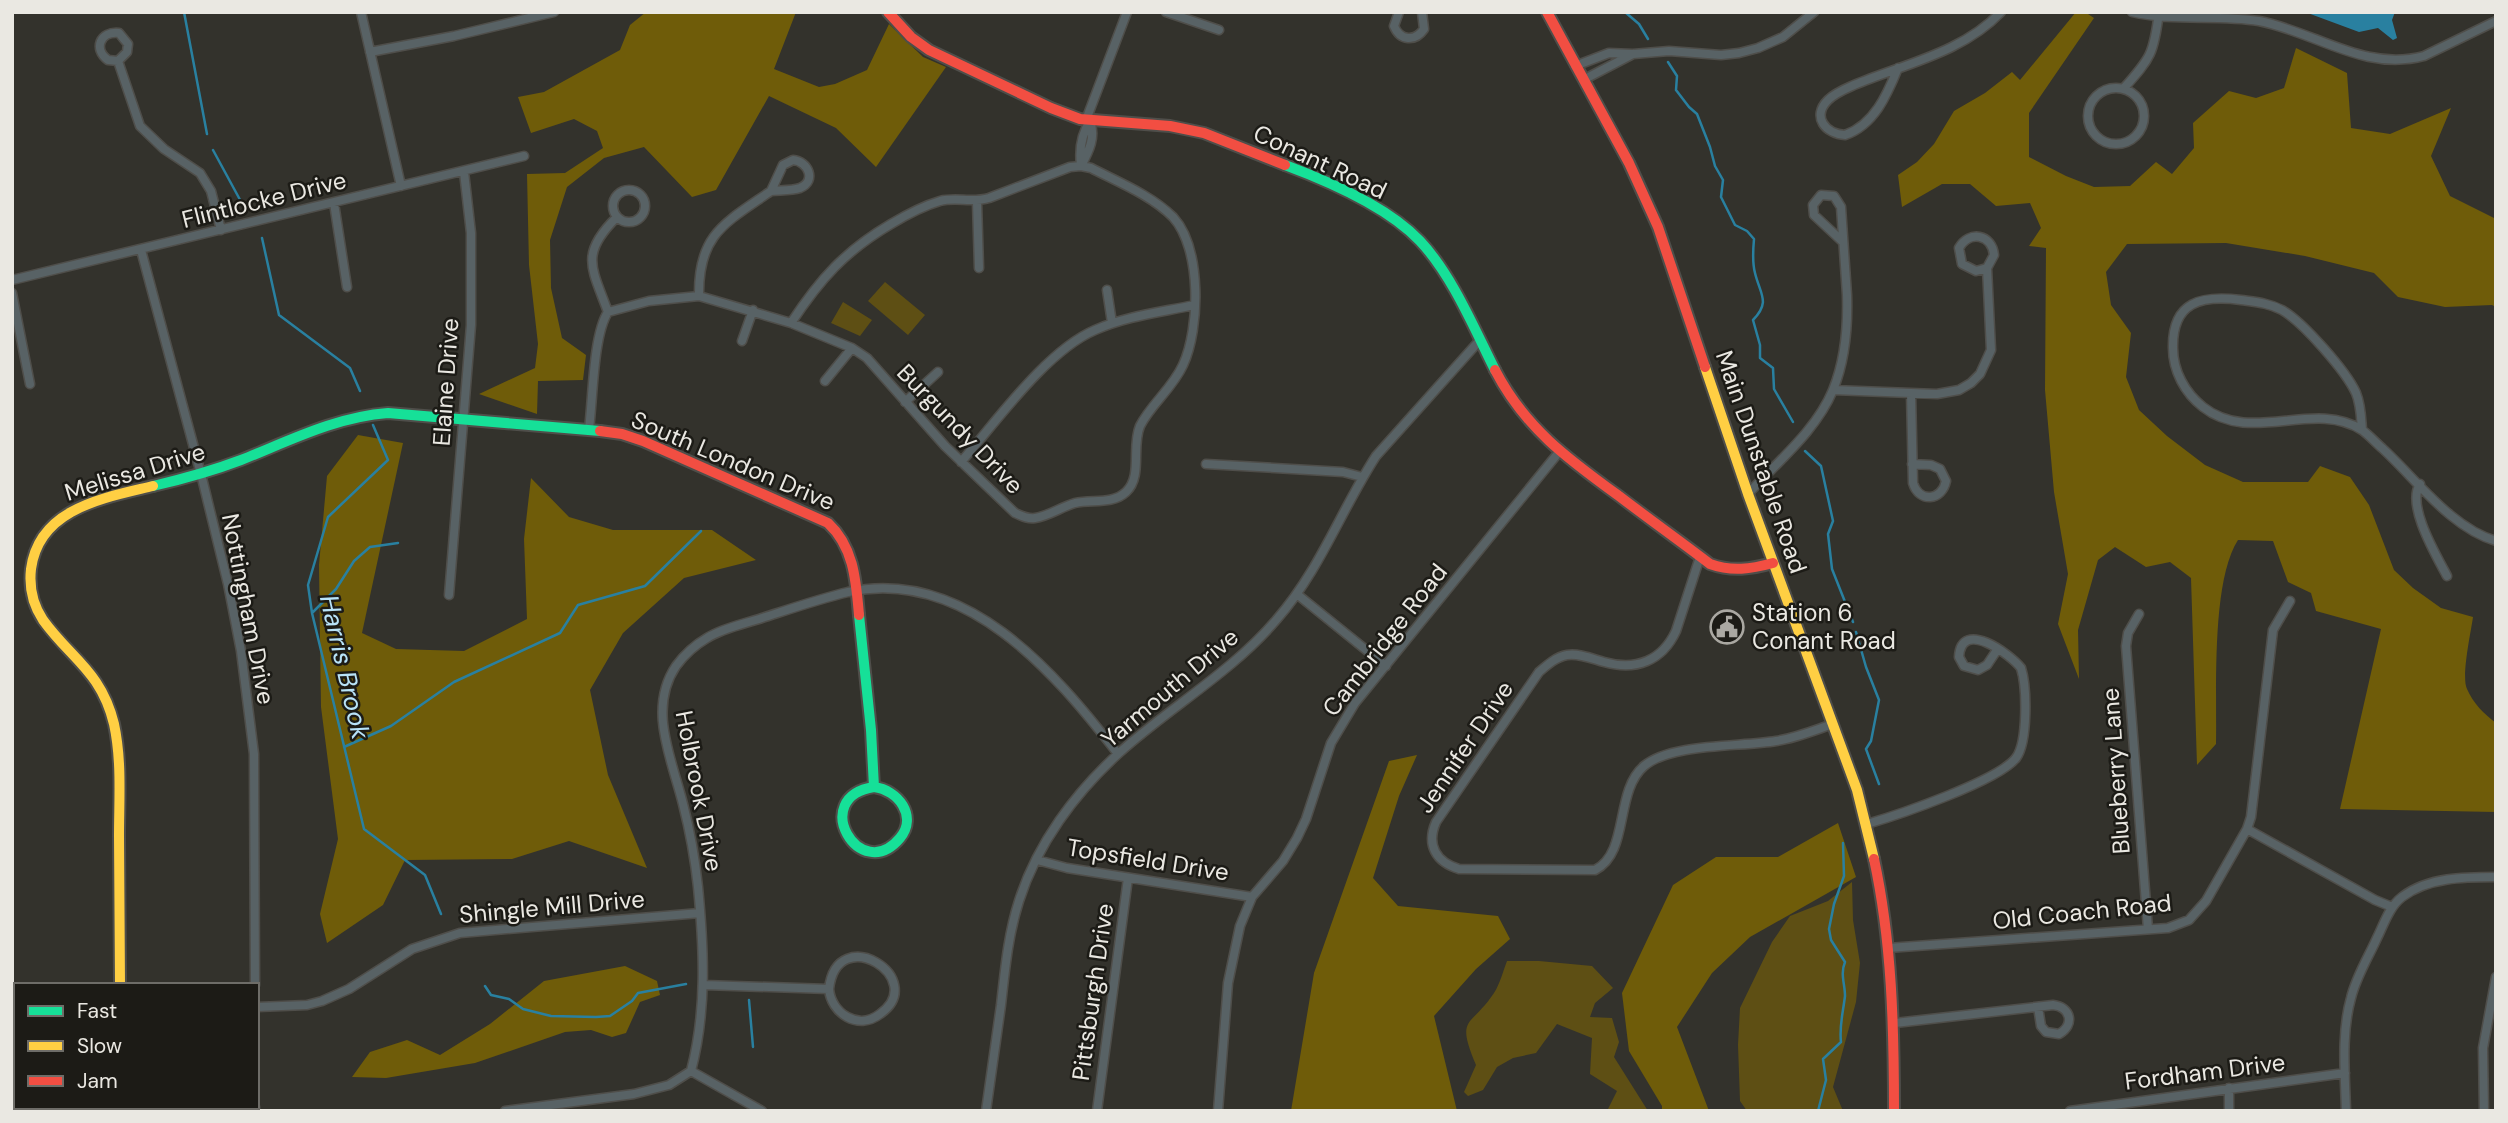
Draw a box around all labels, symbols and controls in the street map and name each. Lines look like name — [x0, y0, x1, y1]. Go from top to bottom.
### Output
street label: Conant Road — [1249, 117, 1392, 206]
street label: Flintlocke Drive — [178, 164, 349, 235]
street label: Elaine Drive — [426, 317, 465, 447]
street label: Main Dunstable Road — [1709, 346, 1814, 577]
street label: Burgundy Drive — [890, 357, 1030, 500]
street label: South London Drive — [627, 404, 840, 517]
street label: Melissa Drive — [61, 435, 209, 508]
street label: Nottingham Drive — [215, 511, 282, 707]
street label: Cambridge Road — [1315, 557, 1454, 722]
water label: Harris Brook — [312, 591, 378, 743]
place label: Station 6 Conant Road — [1752, 597, 1896, 656]
public building icon: Station 6 Conant Road — [1708, 608, 1746, 646]
street label: Yarmouth Drive — [1095, 621, 1245, 754]
street label: Jennifer Drive — [1409, 675, 1520, 819]
street label: Blueberry Lane — [2094, 687, 2137, 855]
street label: Holbrook Drive — [669, 708, 730, 874]
street label: Topsfield Drive — [1065, 831, 1231, 888]
street label: Shingle Mill Drive — [458, 883, 646, 930]
street label: Old Coach Road — [1991, 887, 2173, 936]
street label: Pittsburgh Drive — [1065, 901, 1120, 1082]
legend — [14, 983, 259, 1109]
text: Fast — [77, 997, 117, 1025]
text: Slow — [77, 1032, 122, 1060]
street label: Fordham Drive — [2123, 1046, 2287, 1097]
text: Jam — [77, 1067, 118, 1095]

